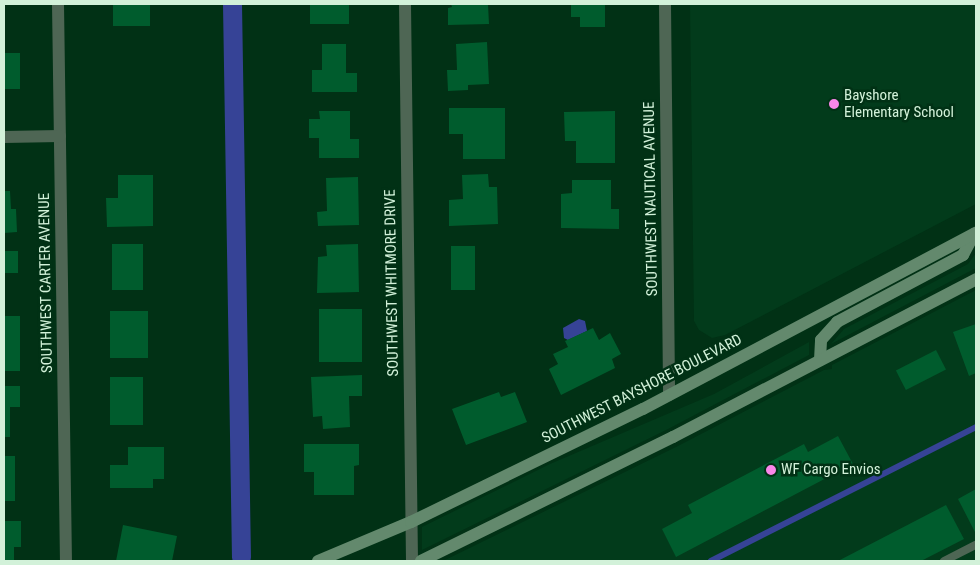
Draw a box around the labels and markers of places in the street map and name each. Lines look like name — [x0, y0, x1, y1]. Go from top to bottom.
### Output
place label: Bayshore Elementary School — [844, 86, 954, 121]
marker: Bayshore Elementary School — [828, 98, 840, 110]
place label: WF Cargo Envios — [781, 461, 881, 479]
marker: WF Cargo Envios — [765, 464, 777, 476]

